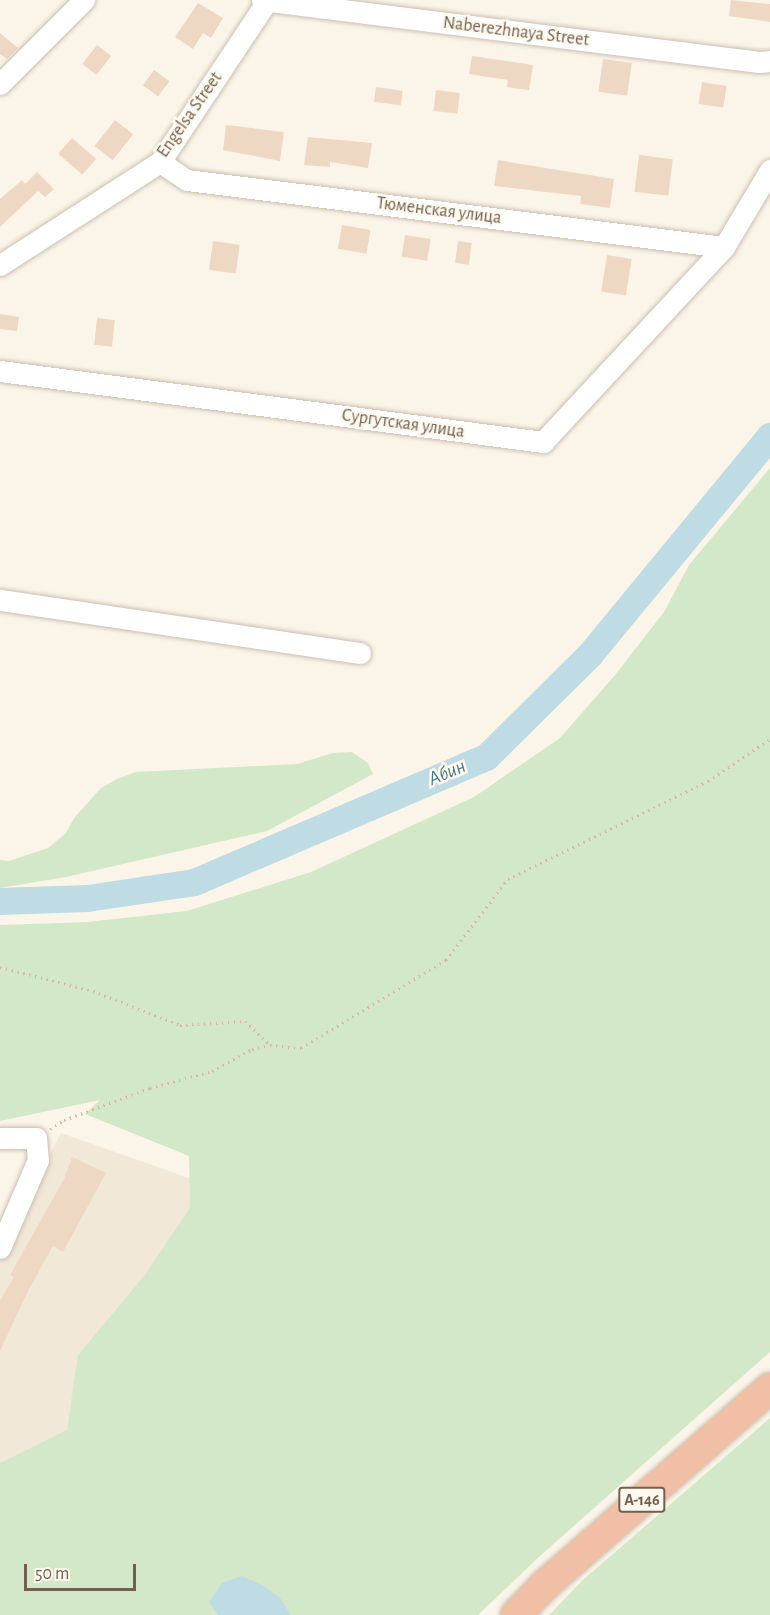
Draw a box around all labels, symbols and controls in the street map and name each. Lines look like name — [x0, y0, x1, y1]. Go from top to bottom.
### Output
street label: Naberezhnaya Street — [442, 12, 590, 52]
street label: Engelsa Street — [153, 68, 227, 162]
street label: Тюменская улица — [375, 193, 503, 229]
street label: Сургутская улица — [340, 405, 466, 443]
water label: Абин — [425, 754, 469, 792]
road number: А-146 — [618, 1487, 666, 1513]
scale bar — [27, 1552, 140, 1590]
text: 50 m — [35, 1565, 69, 1583]

